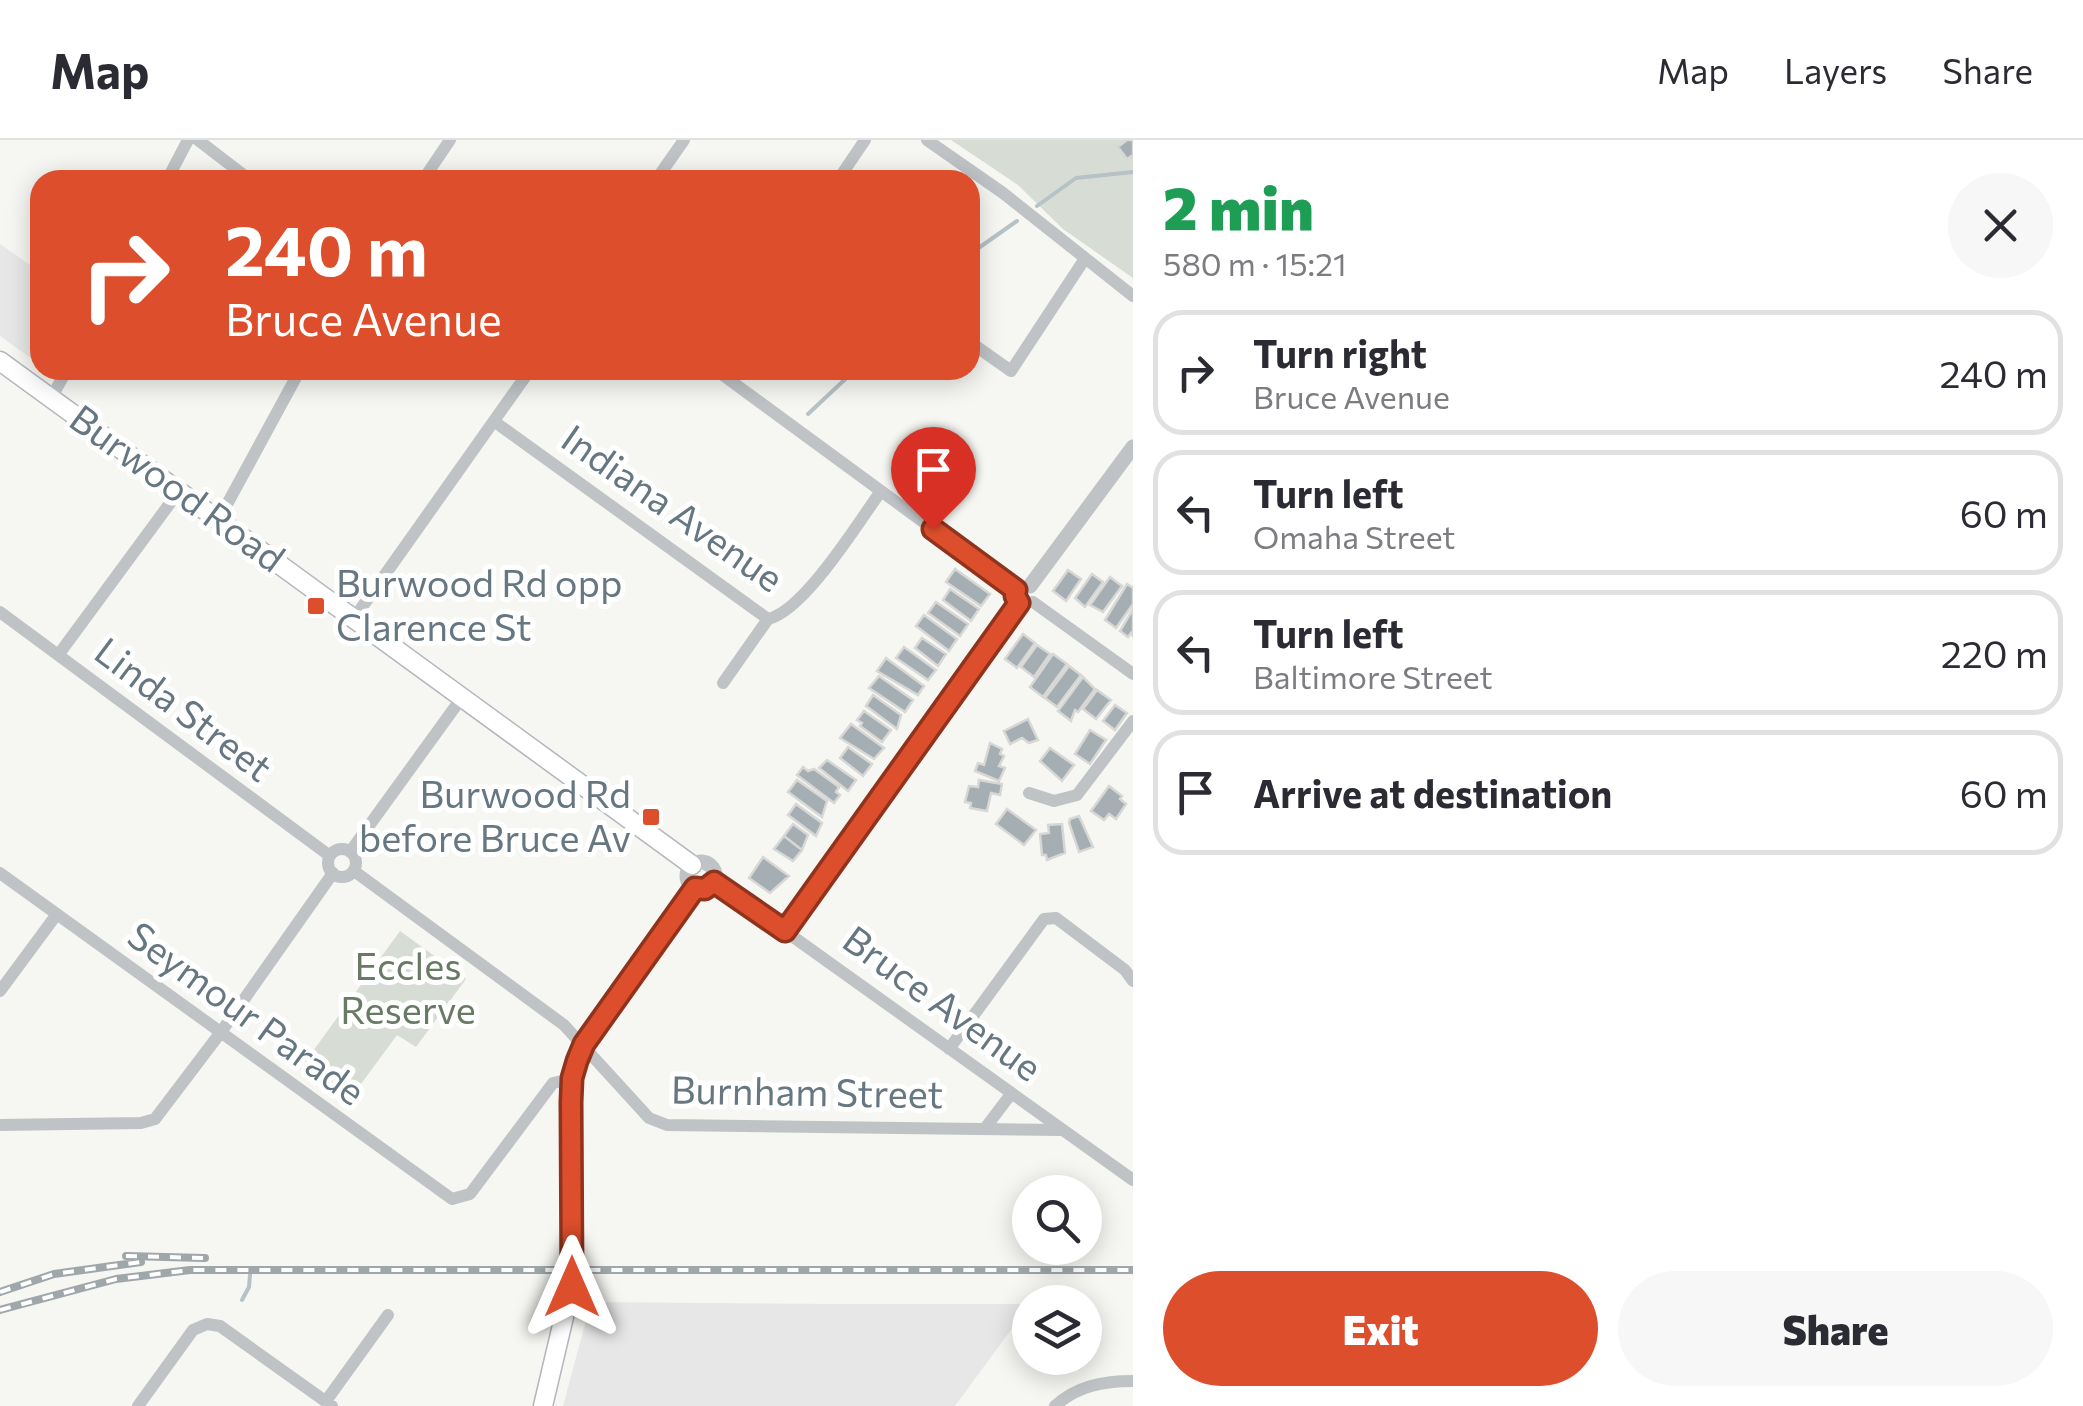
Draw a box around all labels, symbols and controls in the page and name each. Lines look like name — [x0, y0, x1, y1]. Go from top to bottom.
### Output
text: Map — [50, 40, 149, 99]
text: Map — [1657, 48, 1729, 91]
text: Layers — [1784, 48, 1887, 91]
text: Share — [1942, 48, 2033, 91]
text: 2 min — [1163, 169, 1314, 242]
button: close — [1948, 173, 2053, 278]
text: 240 m — [225, 205, 428, 290]
icon: right — [60, 210, 190, 340]
text: 580 m · 15:21 — [1163, 243, 1347, 283]
text: Bruce Avenue — [225, 290, 502, 345]
text: Turn right — [1253, 329, 1427, 376]
icon: right — [1168, 345, 1223, 400]
text: 240 m — [1940, 349, 2048, 396]
text: Bruce Avenue — [1253, 376, 1450, 416]
street label: Burwood Road — [62, 393, 295, 581]
street label: Indiana Avenue — [554, 413, 793, 601]
pin — [891, 427, 976, 530]
icon: arrive — [906, 442, 961, 497]
text: Turn left — [1253, 469, 1404, 516]
icon: left — [1168, 485, 1223, 540]
text: 60 m — [1960, 489, 2048, 536]
text: Omaha Street — [1253, 516, 1455, 556]
place label: Burwood Rd opp Clarence St — [336, 558, 622, 649]
marker: Burwood Rd opp Clarence St — [305, 595, 327, 617]
text: Turn left — [1253, 609, 1404, 656]
icon: left — [1168, 625, 1223, 680]
street label: Linda Street — [87, 626, 282, 790]
text: 220 m — [1941, 629, 2048, 676]
text: Baltimore Street — [1253, 656, 1493, 696]
icon: arrive — [1168, 765, 1223, 820]
place label: Burwood Rd before Bruce Av — [359, 769, 631, 860]
text: Arrive at destination — [1253, 769, 1612, 816]
text: 60 m — [1960, 769, 2048, 816]
marker: Burwood Rd before Bruce Av — [640, 806, 662, 828]
street label: Seymour Parade — [120, 910, 375, 1114]
street label: Bruce Avenue — [835, 914, 1052, 1090]
park label: Eccles Reserve — [340, 941, 476, 1032]
street label: Burnham Street — [671, 1065, 944, 1116]
map controls — [1012, 1175, 1102, 1375]
button: search — [1012, 1175, 1102, 1265]
position arrow — [520, 1235, 624, 1339]
button: Exit — [1163, 1271, 1598, 1386]
button: Share — [1618, 1271, 2053, 1386]
button: layers — [1012, 1285, 1102, 1375]

